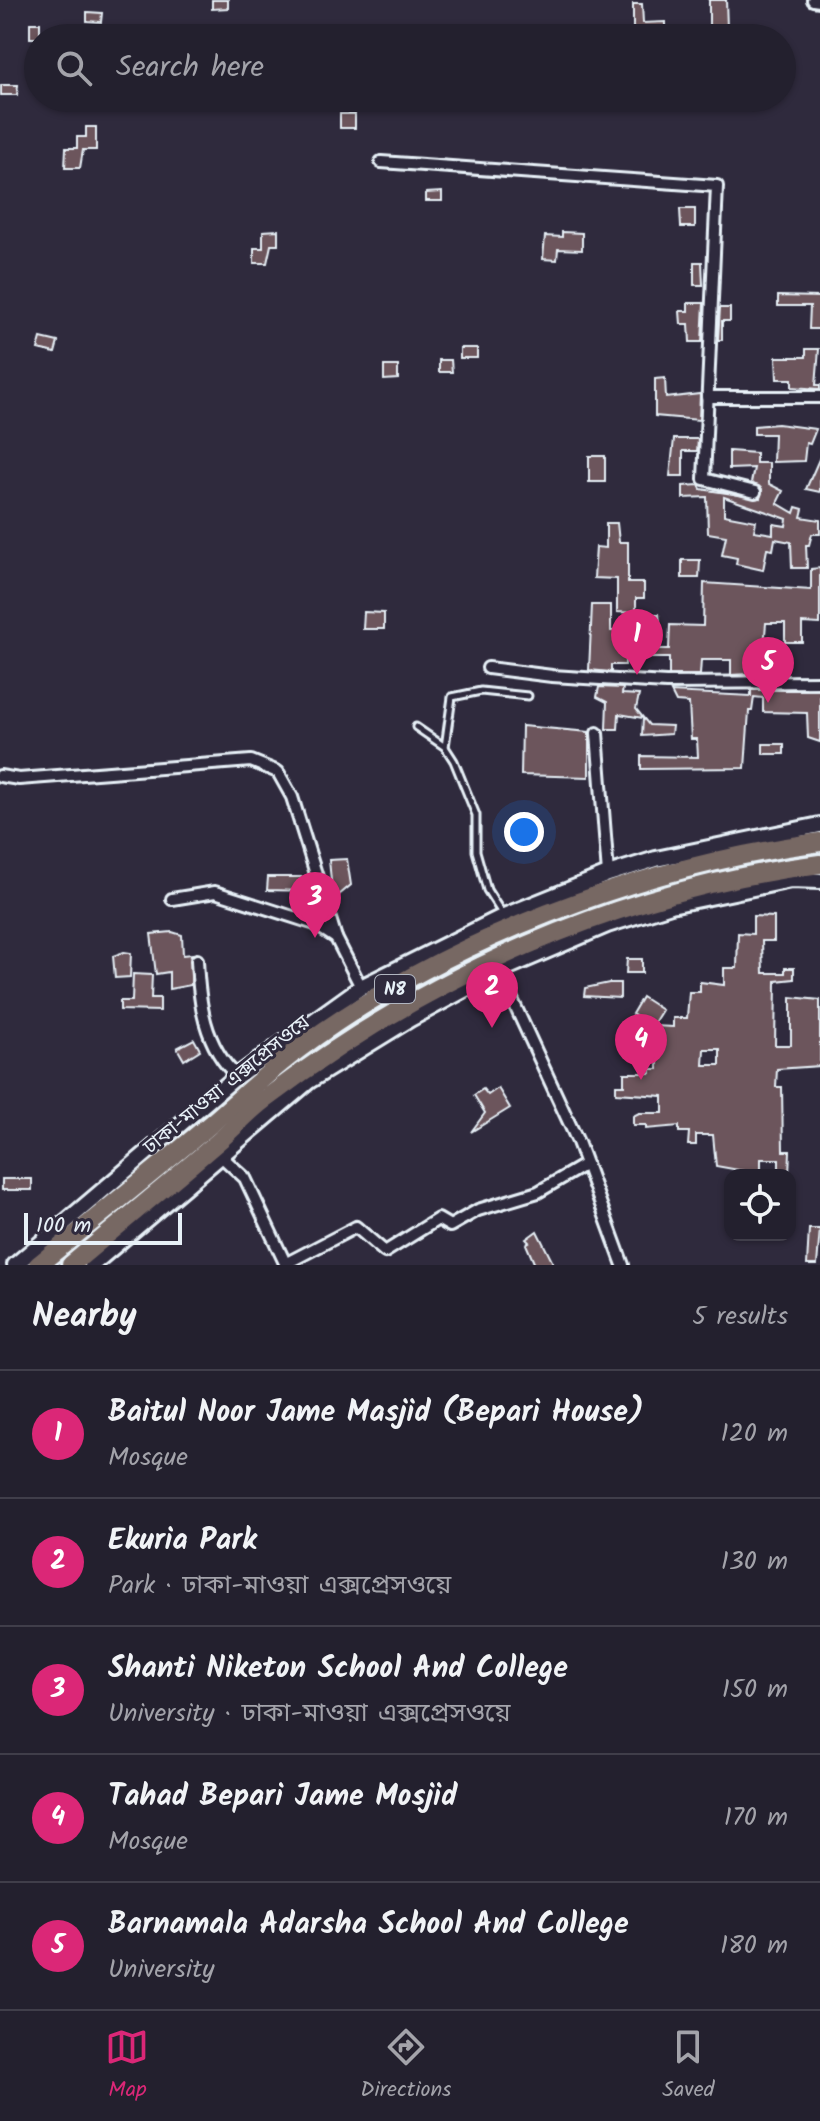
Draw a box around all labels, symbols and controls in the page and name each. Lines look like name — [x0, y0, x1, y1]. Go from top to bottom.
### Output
search box — [24, 24, 796, 112]
text: Search here — [116, 44, 264, 92]
icon: search — [52, 46, 96, 90]
pin: 1 — [611, 609, 663, 675]
pin: 5 — [742, 637, 794, 703]
your location — [504, 812, 544, 852]
pin: 3 — [289, 872, 341, 938]
pin: 2 — [466, 962, 518, 1028]
road number: N8 — [375, 975, 415, 1003]
street label: ঢাকা-মাওয়া এক্সপ্রেসওয়ে — [136, 1008, 318, 1164]
pin: 4 — [615, 1014, 667, 1080]
map controls — [724, 1169, 796, 1241]
button: locate — [724, 1169, 796, 1241]
scale bar — [24, 1209, 182, 1245]
text: 100 m — [36, 1209, 91, 1244]
text: Nearby — [32, 1290, 137, 1344]
text: 5 results — [692, 1296, 788, 1338]
text: Baitul Noor Jame Masjid (Bepari House) — [108, 1389, 644, 1437]
text: 1 — [54, 1413, 62, 1455]
text: 120 m — [721, 1413, 788, 1455]
text: Mosque — [108, 1437, 188, 1479]
text: Ekuria Park — [108, 1517, 257, 1565]
text: 2 — [50, 1541, 66, 1583]
text: 130 m — [721, 1541, 788, 1583]
text: Park · ঢাকা-মাওয়া এক্সপ্রেসওয়ে — [108, 1565, 451, 1607]
text: Shanti Niketon School And College — [108, 1645, 568, 1693]
text: 3 — [51, 1669, 65, 1711]
text: 150 m — [722, 1669, 788, 1711]
text: University · ঢাকা-মাওয়া এক্সপ্রেসওয়ে — [108, 1693, 511, 1735]
text: Tahad Bepari Jame Mosjid — [108, 1773, 457, 1821]
text: 4 — [51, 1797, 65, 1839]
text: 170 m — [724, 1797, 788, 1839]
text: Mosque — [108, 1821, 188, 1863]
text: Barnamala Adarsha School And College — [108, 1901, 629, 1949]
text: 5 — [51, 1925, 65, 1967]
text: 180 m — [720, 1925, 788, 1967]
text: University — [108, 1949, 214, 1991]
tab: Map — [105, 2025, 149, 2108]
tab: Directions — [360, 2025, 452, 2108]
tab: Saved — [662, 2025, 715, 2108]

